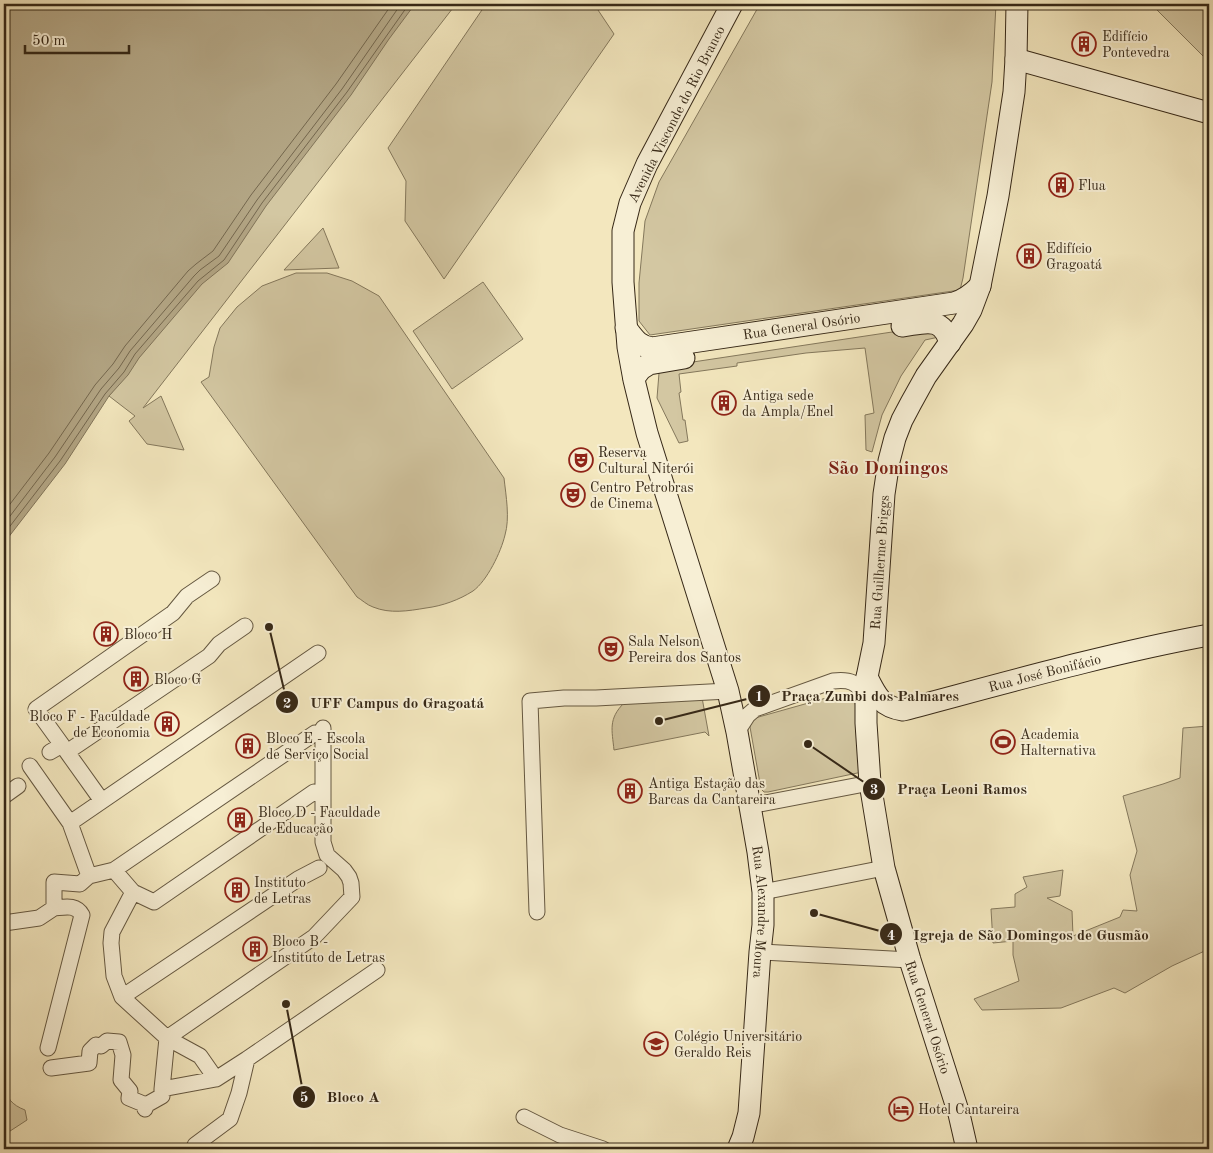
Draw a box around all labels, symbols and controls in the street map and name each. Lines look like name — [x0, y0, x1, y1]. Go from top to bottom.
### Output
scale bar — [25, 22, 129, 54]
street label: Avenida Visconde do Rio Branco — [626, 24, 728, 205]
place label: Edifício Pontevedra — [1102, 30, 1170, 60]
building icon: Edifício Pontevedra — [1071, 31, 1097, 57]
text: 50 m — [32, 34, 66, 49]
building icon: Flua — [1048, 172, 1074, 198]
place label: Flua — [1078, 179, 1106, 193]
place label: Edifício Gragoatá — [1046, 242, 1102, 272]
building icon: Edifício Gragoatá — [1016, 243, 1042, 269]
street label: Rua General Osório — [742, 311, 861, 342]
place label: Antiga sede da Ampla/Enel — [742, 389, 834, 419]
building icon: Antiga sede da Ampla/Enel — [711, 390, 737, 416]
place label: Reserva Cultural Niterói — [598, 446, 694, 476]
theatre icon: Reserva Cultural Niterói — [568, 447, 594, 473]
district label: São Domingos — [828, 460, 948, 479]
place label: Centro Petrobras de Cinema — [590, 481, 694, 511]
theatre icon: Centro Petrobras de Cinema — [560, 482, 586, 508]
street label: Rua Guilherme Briggs — [869, 494, 892, 630]
building icon: Bloco H — [93, 621, 119, 647]
place label: Bloco H — [124, 628, 172, 642]
place label: Sala Nelson Pereira dos Santos — [628, 635, 741, 665]
theatre icon: Sala Nelson Pereira dos Santos — [598, 636, 624, 662]
street label: Rua José Bonifácio — [987, 652, 1102, 695]
building icon: Bloco G — [123, 666, 149, 692]
place label: Bloco G — [154, 673, 201, 687]
callout: Praça Zumbi dos Palmares — [746, 681, 969, 711]
callout: UFF Campus do Gragoatá — [275, 687, 494, 717]
text: 1 — [755, 690, 763, 705]
text: Praça Zumbi dos Palmares — [781, 690, 959, 705]
text: 2 — [283, 697, 291, 712]
text: UFF Campus do Gragoatá — [310, 697, 484, 712]
place label: Bloco F - Faculdade de Economia — [29, 710, 150, 740]
building icon: Bloco F - Faculdade de Economia — [154, 711, 180, 737]
place label: Academia Halternativa — [1020, 728, 1096, 758]
sports icon: Academia Halternativa — [990, 729, 1016, 755]
place label: Bloco E - Escola de Serviço Social — [266, 732, 369, 762]
building icon: Bloco E - Escola de Serviço Social — [235, 733, 261, 759]
callout: Praça Leoni Ramos — [862, 774, 1037, 804]
place label: Antiga Estação das Barcas da Cantareira — [648, 777, 776, 807]
building icon: Antiga Estação das Barcas da Cantareira — [617, 778, 643, 804]
text: 3 — [870, 783, 878, 798]
text: Praça Leoni Ramos — [897, 783, 1027, 798]
place label: Bloco D - Faculdade de Educação — [258, 806, 380, 836]
building icon: Bloco D - Faculdade de Educação — [227, 807, 253, 833]
street label: Rua Alexandre Moura — [749, 844, 769, 979]
place label: Instituto de Letras — [254, 876, 311, 906]
building icon: Instituto de Letras — [224, 877, 250, 903]
callout: Igreja de São Domingos de Gusmão — [879, 919, 1159, 949]
text: 4 — [887, 929, 895, 944]
text: Igreja de São Domingos de Gusmão — [913, 929, 1149, 944]
place label: Bloco B - Instituto de Letras — [272, 935, 385, 965]
building icon: Bloco B - Instituto de Letras — [242, 936, 268, 962]
street label: Rua General Osório — [902, 959, 952, 1076]
place label: Colégio Universitário Geraldo Reis — [674, 1030, 802, 1060]
school or university icon: Colégio Universitário Geraldo Reis — [643, 1031, 669, 1057]
callout: Bloco A — [291, 1082, 389, 1112]
text: 5 — [300, 1091, 308, 1106]
text: Bloco A — [327, 1091, 379, 1106]
hotel icon: Hotel Cantareira — [888, 1096, 914, 1122]
place label: Hotel Cantareira — [918, 1103, 1019, 1117]

